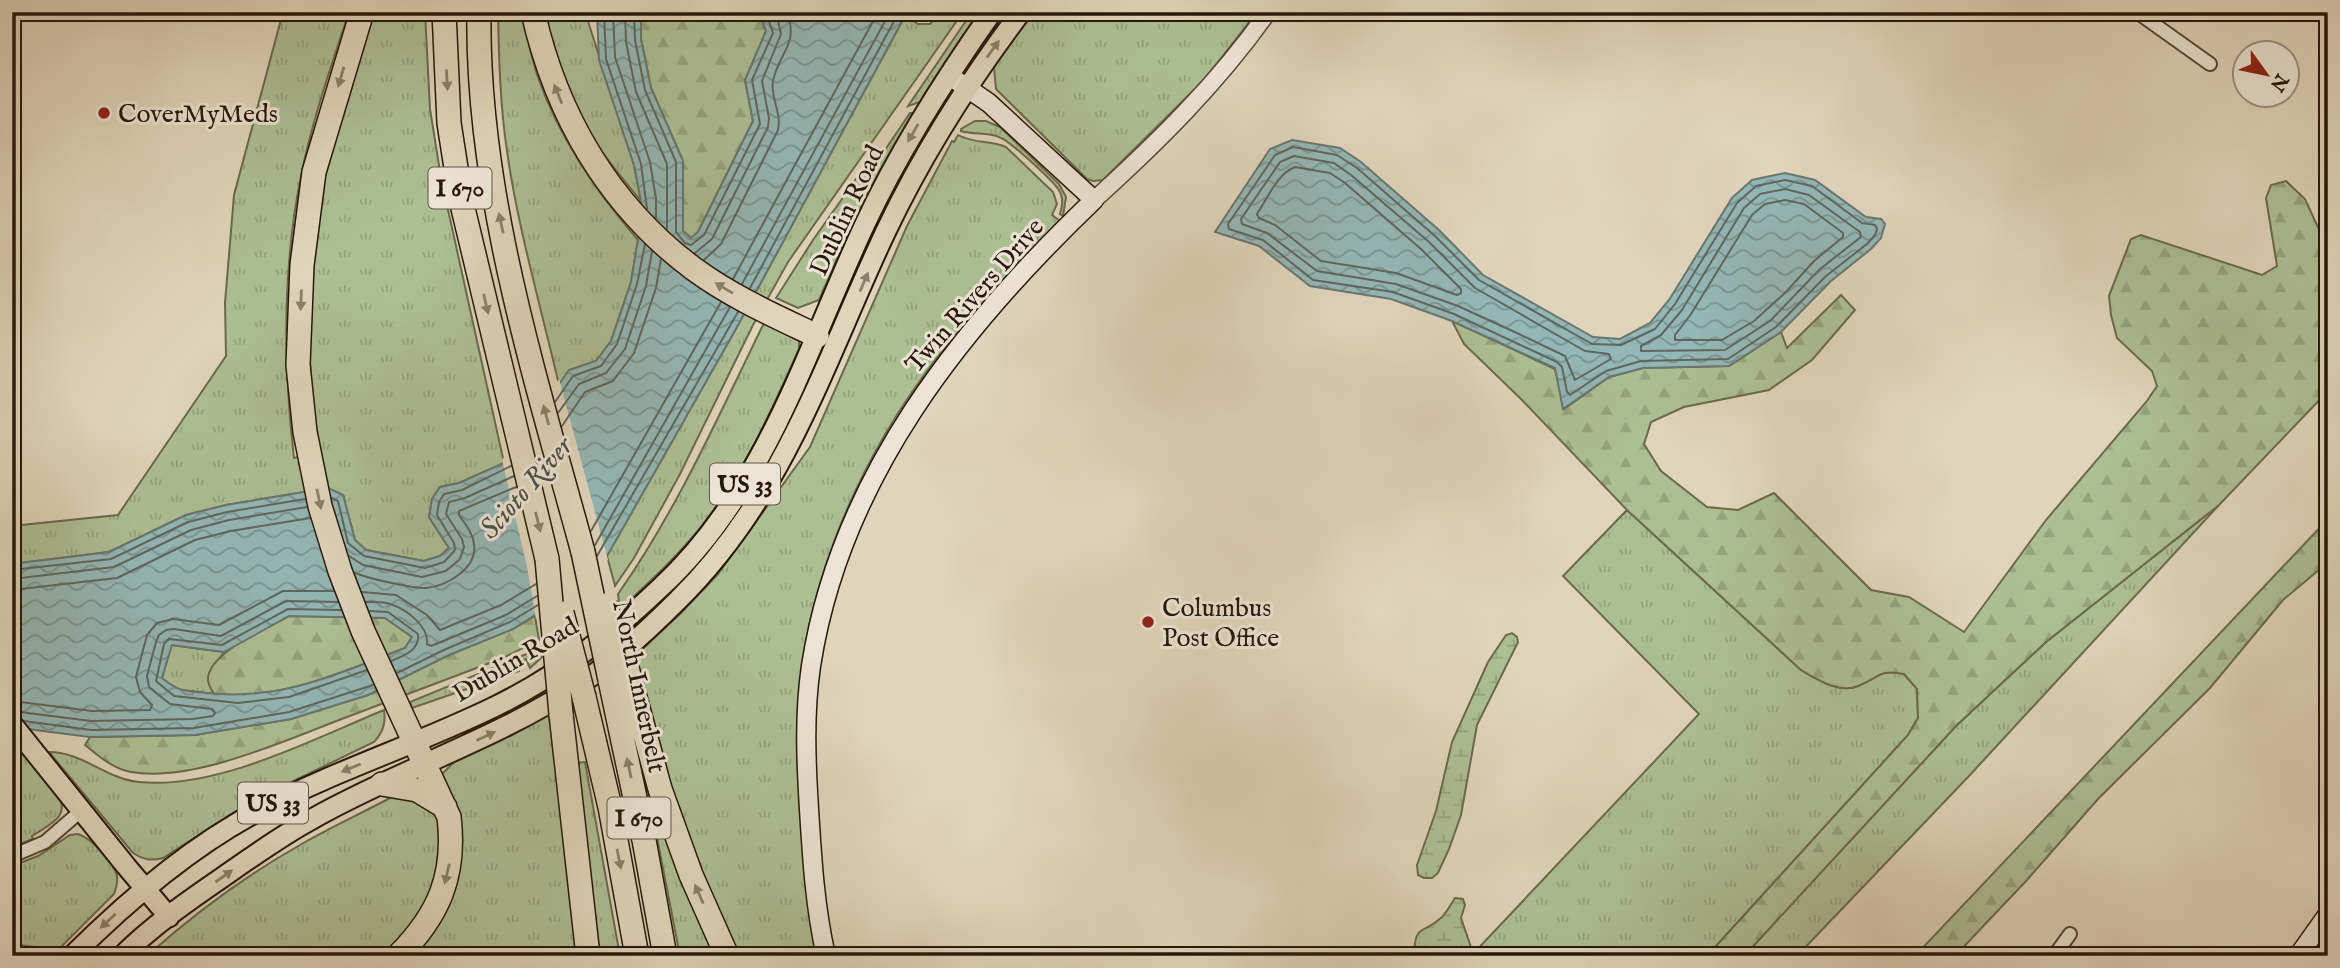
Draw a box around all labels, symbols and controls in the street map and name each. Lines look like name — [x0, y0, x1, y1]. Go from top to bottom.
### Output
north arrow — [2232, 38, 2302, 108]
one-way arrow — [986, 40, 1000, 59]
one-way arrow — [336, 67, 346, 88]
text: N — [2264, 68, 2294, 96]
one-way arrow — [442, 70, 453, 92]
one-way arrow — [553, 84, 564, 105]
place label: CoverMyMeds — [118, 98, 278, 131]
marker: CoverMyMeds — [96, 105, 112, 121]
one-way arrow — [907, 124, 919, 143]
street label: Dublin Road — [803, 140, 892, 281]
road number: I 670 — [428, 168, 491, 208]
street label: Twin Rivers Drive — [899, 211, 1052, 380]
one-way arrow — [495, 212, 506, 234]
one-way arrow — [859, 271, 870, 292]
one-way arrow — [714, 282, 733, 294]
one-way arrow — [295, 289, 306, 311]
one-way arrow — [481, 293, 492, 315]
one-way arrow — [540, 404, 551, 426]
water label: Scioto River — [473, 429, 582, 547]
road number: US 33 — [710, 463, 780, 504]
one-way arrow — [313, 488, 324, 510]
one-way arrow — [533, 511, 544, 533]
place label: Columbus Post Office — [1162, 592, 1279, 655]
street label: North Innerbelt — [604, 597, 673, 776]
street label: Dublin Road — [447, 610, 585, 711]
marker: Columbus Post Office — [1140, 614, 1156, 630]
one-way arrow — [476, 730, 496, 742]
one-way arrow — [623, 757, 634, 779]
one-way arrow — [341, 763, 362, 774]
road number: US 33 — [238, 782, 308, 824]
road number: I 670 — [608, 798, 670, 838]
one-way arrow — [614, 848, 625, 870]
one-way arrow — [441, 863, 452, 885]
one-way arrow — [215, 869, 233, 883]
one-way arrow — [693, 883, 704, 904]
one-way arrow — [100, 913, 117, 929]

